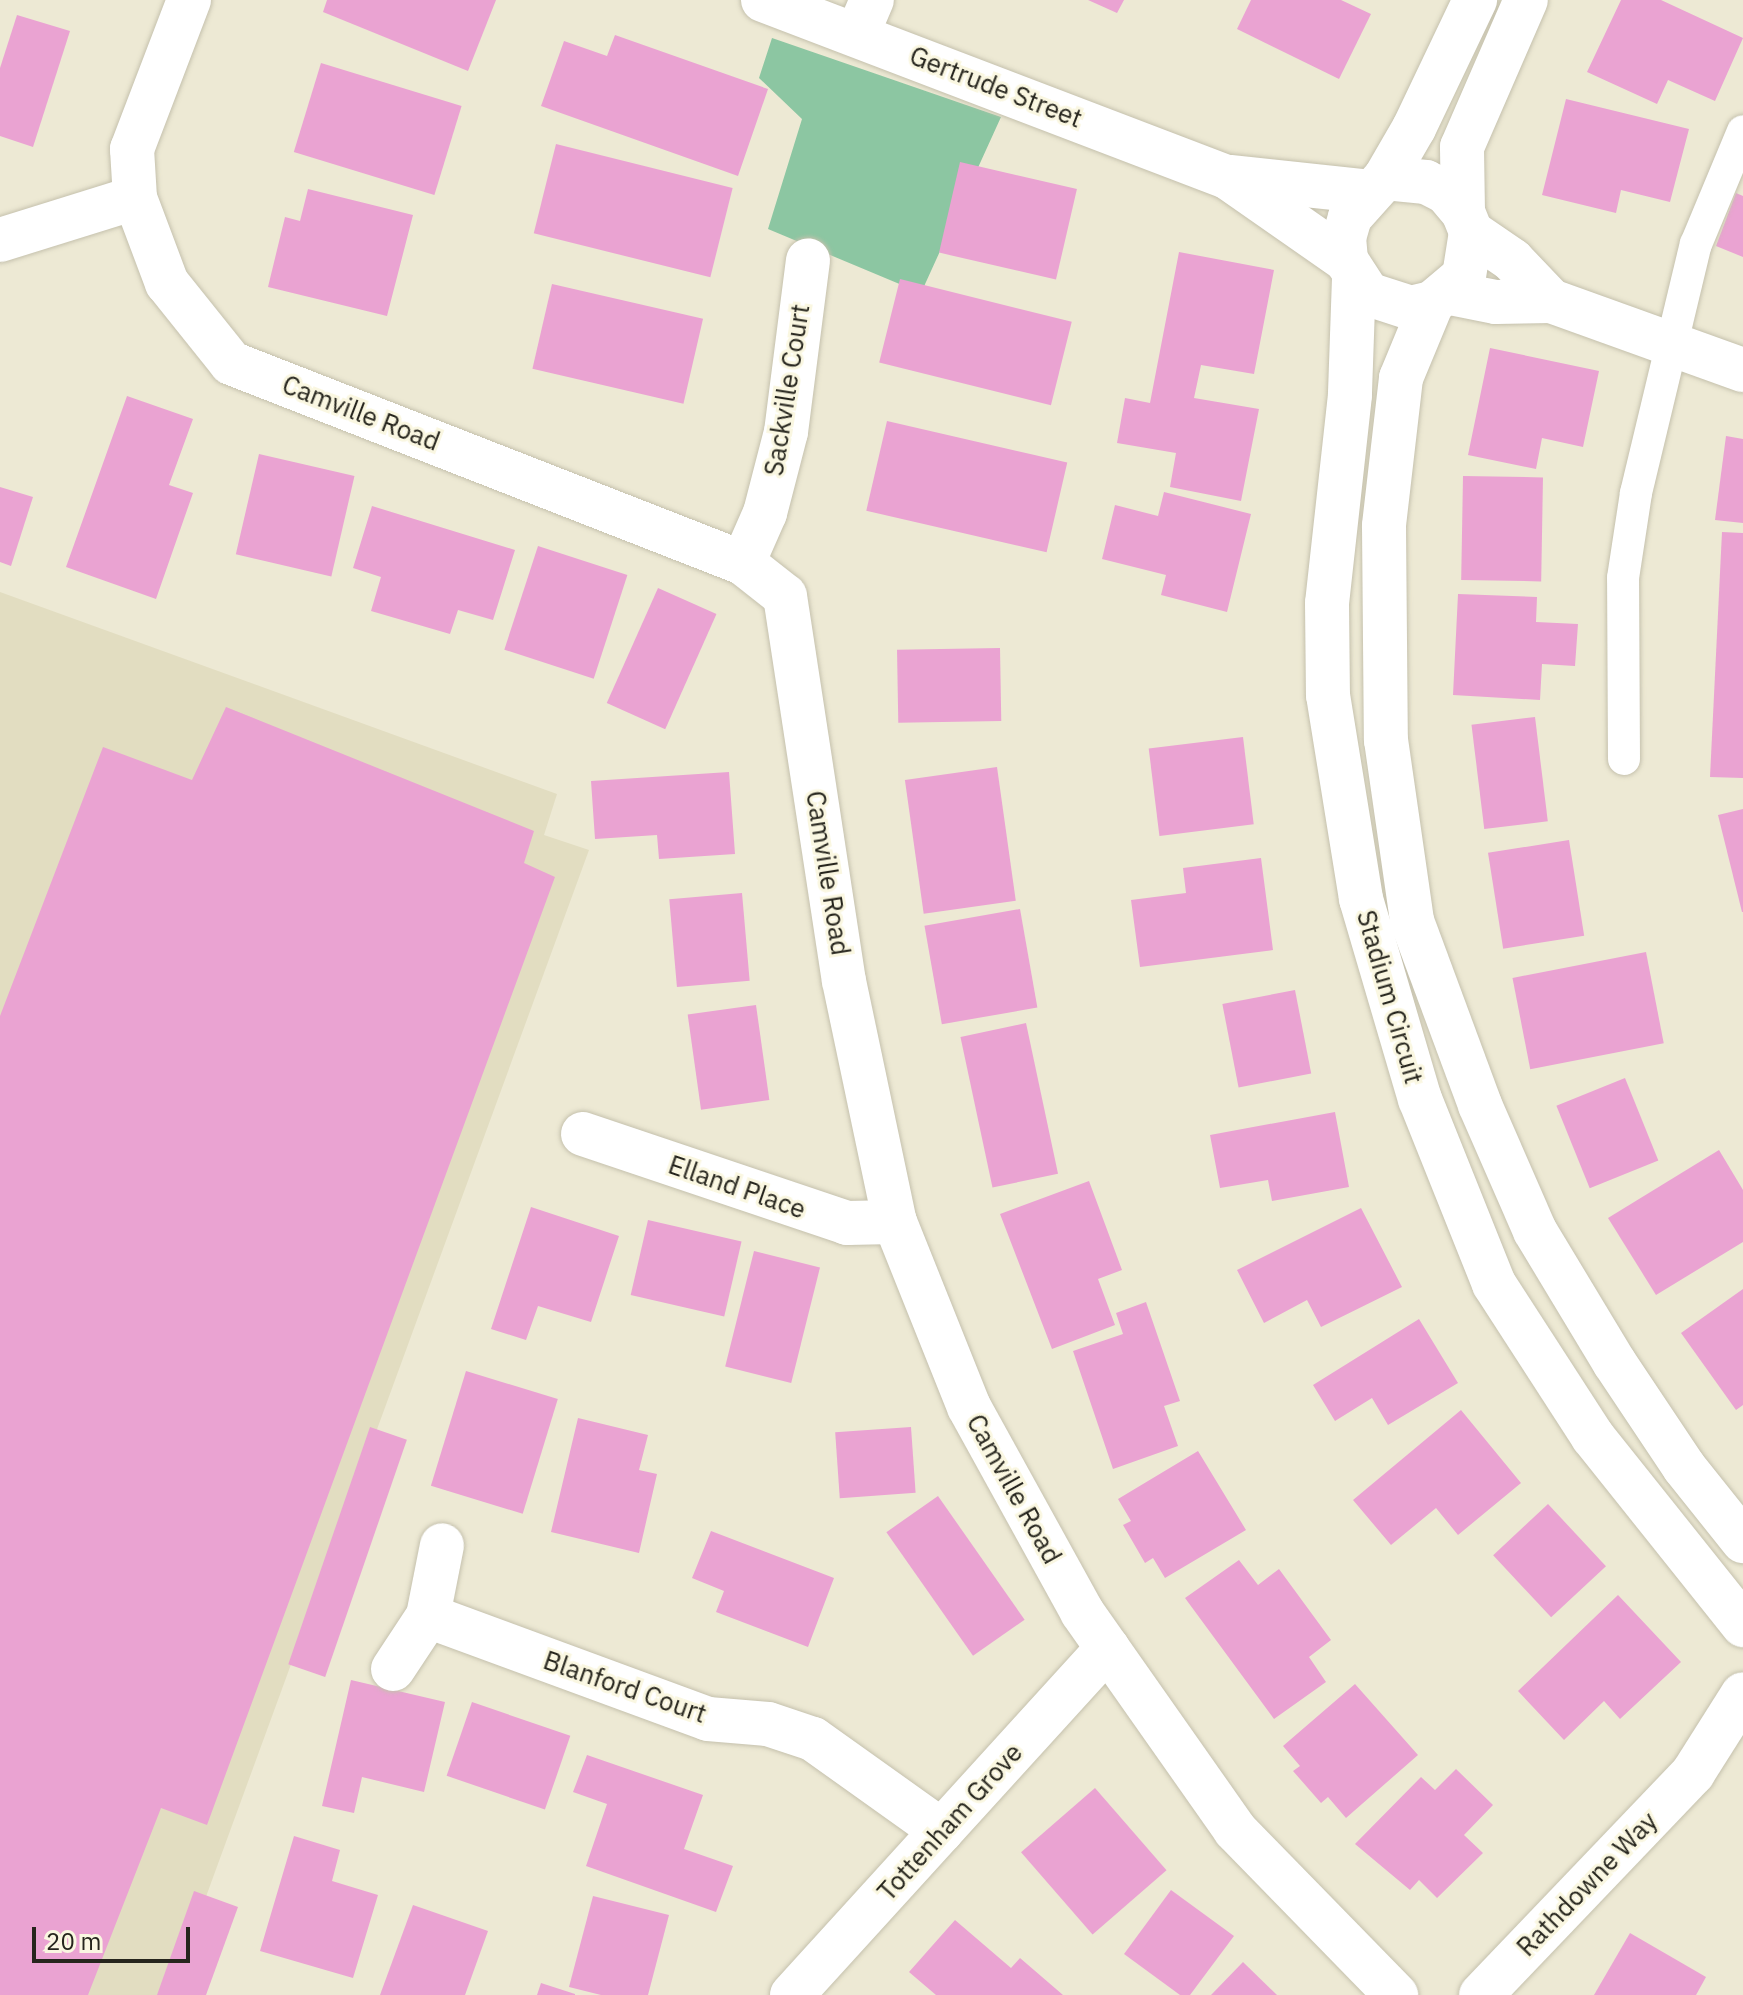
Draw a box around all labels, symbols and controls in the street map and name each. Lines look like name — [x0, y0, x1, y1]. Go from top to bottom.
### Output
street label: Gertrude Street — [905, 40, 1087, 134]
street label: Sackville Court — [758, 302, 816, 478]
street label: Camville Road — [278, 369, 444, 457]
street label: Camville Road — [800, 789, 856, 957]
street label: Stadium Circuit — [1350, 907, 1430, 1087]
street label: Elland Place — [664, 1149, 810, 1225]
street label: Camville Road — [960, 1409, 1068, 1569]
street label: Blanford Court — [539, 1645, 711, 1729]
street label: Tottenham Grove — [871, 1737, 1029, 1907]
street label: Rathdowne Way — [1510, 1805, 1664, 1963]
scale bar — [36, 1911, 194, 1961]
text: 20 m — [46, 1925, 101, 1957]

